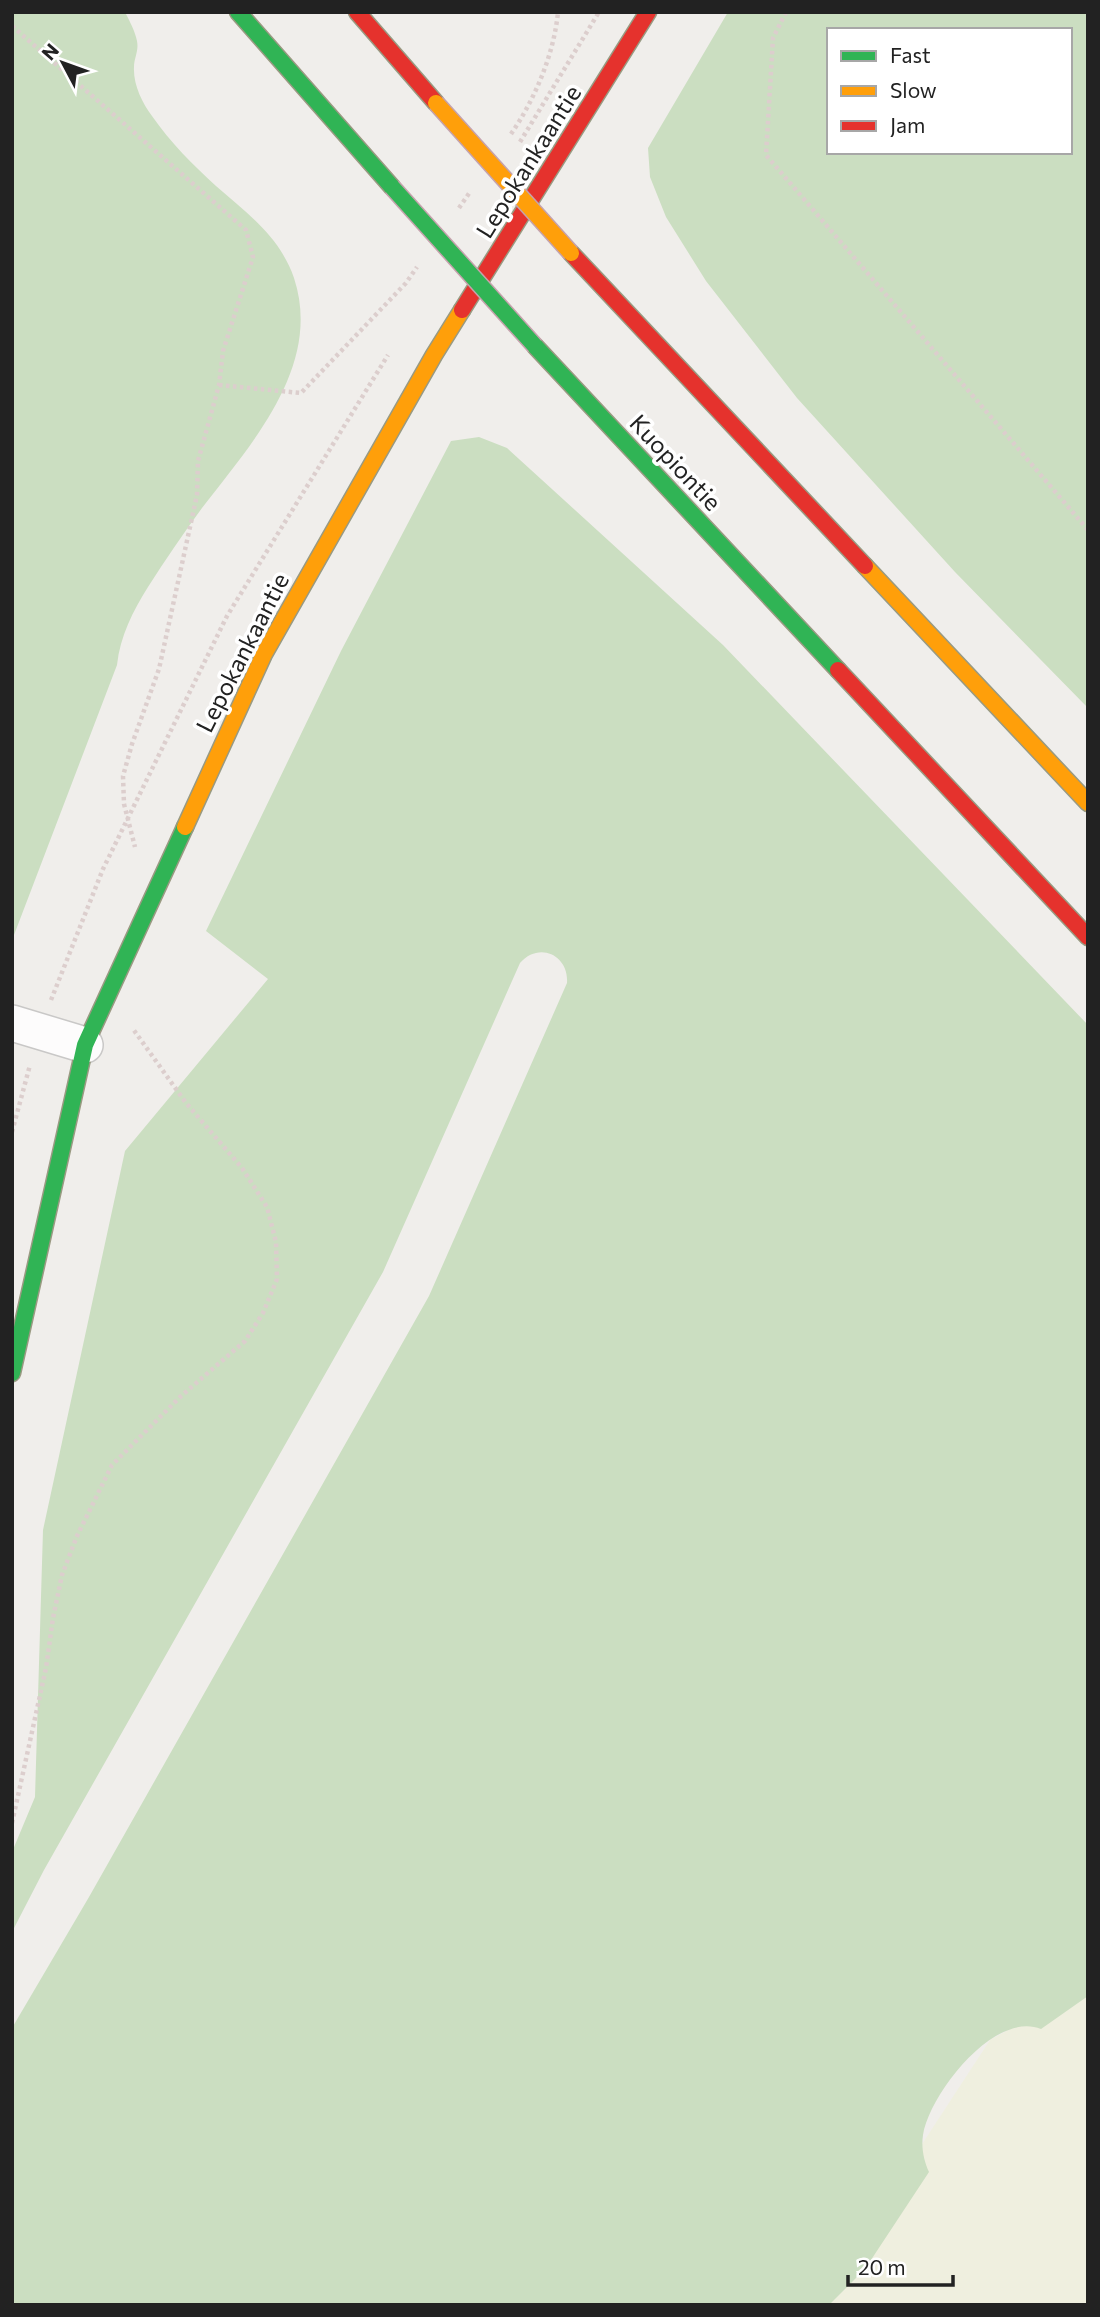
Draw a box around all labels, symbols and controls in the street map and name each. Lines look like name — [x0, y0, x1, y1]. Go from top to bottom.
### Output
north arrow — [28, 28, 98, 98]
legend — [827, 28, 1072, 154]
text: N — [36, 39, 63, 64]
text: Fast — [890, 42, 931, 67]
text: Slow — [890, 77, 937, 102]
street label: Lepokankaantie — [469, 79, 586, 243]
text: Jam — [890, 112, 925, 137]
street label: Kuopiontie — [624, 408, 728, 516]
street label: Lepokankaantie — [189, 568, 294, 737]
scale bar — [848, 2244, 953, 2288]
text: 20 m — [858, 2254, 906, 2279]

